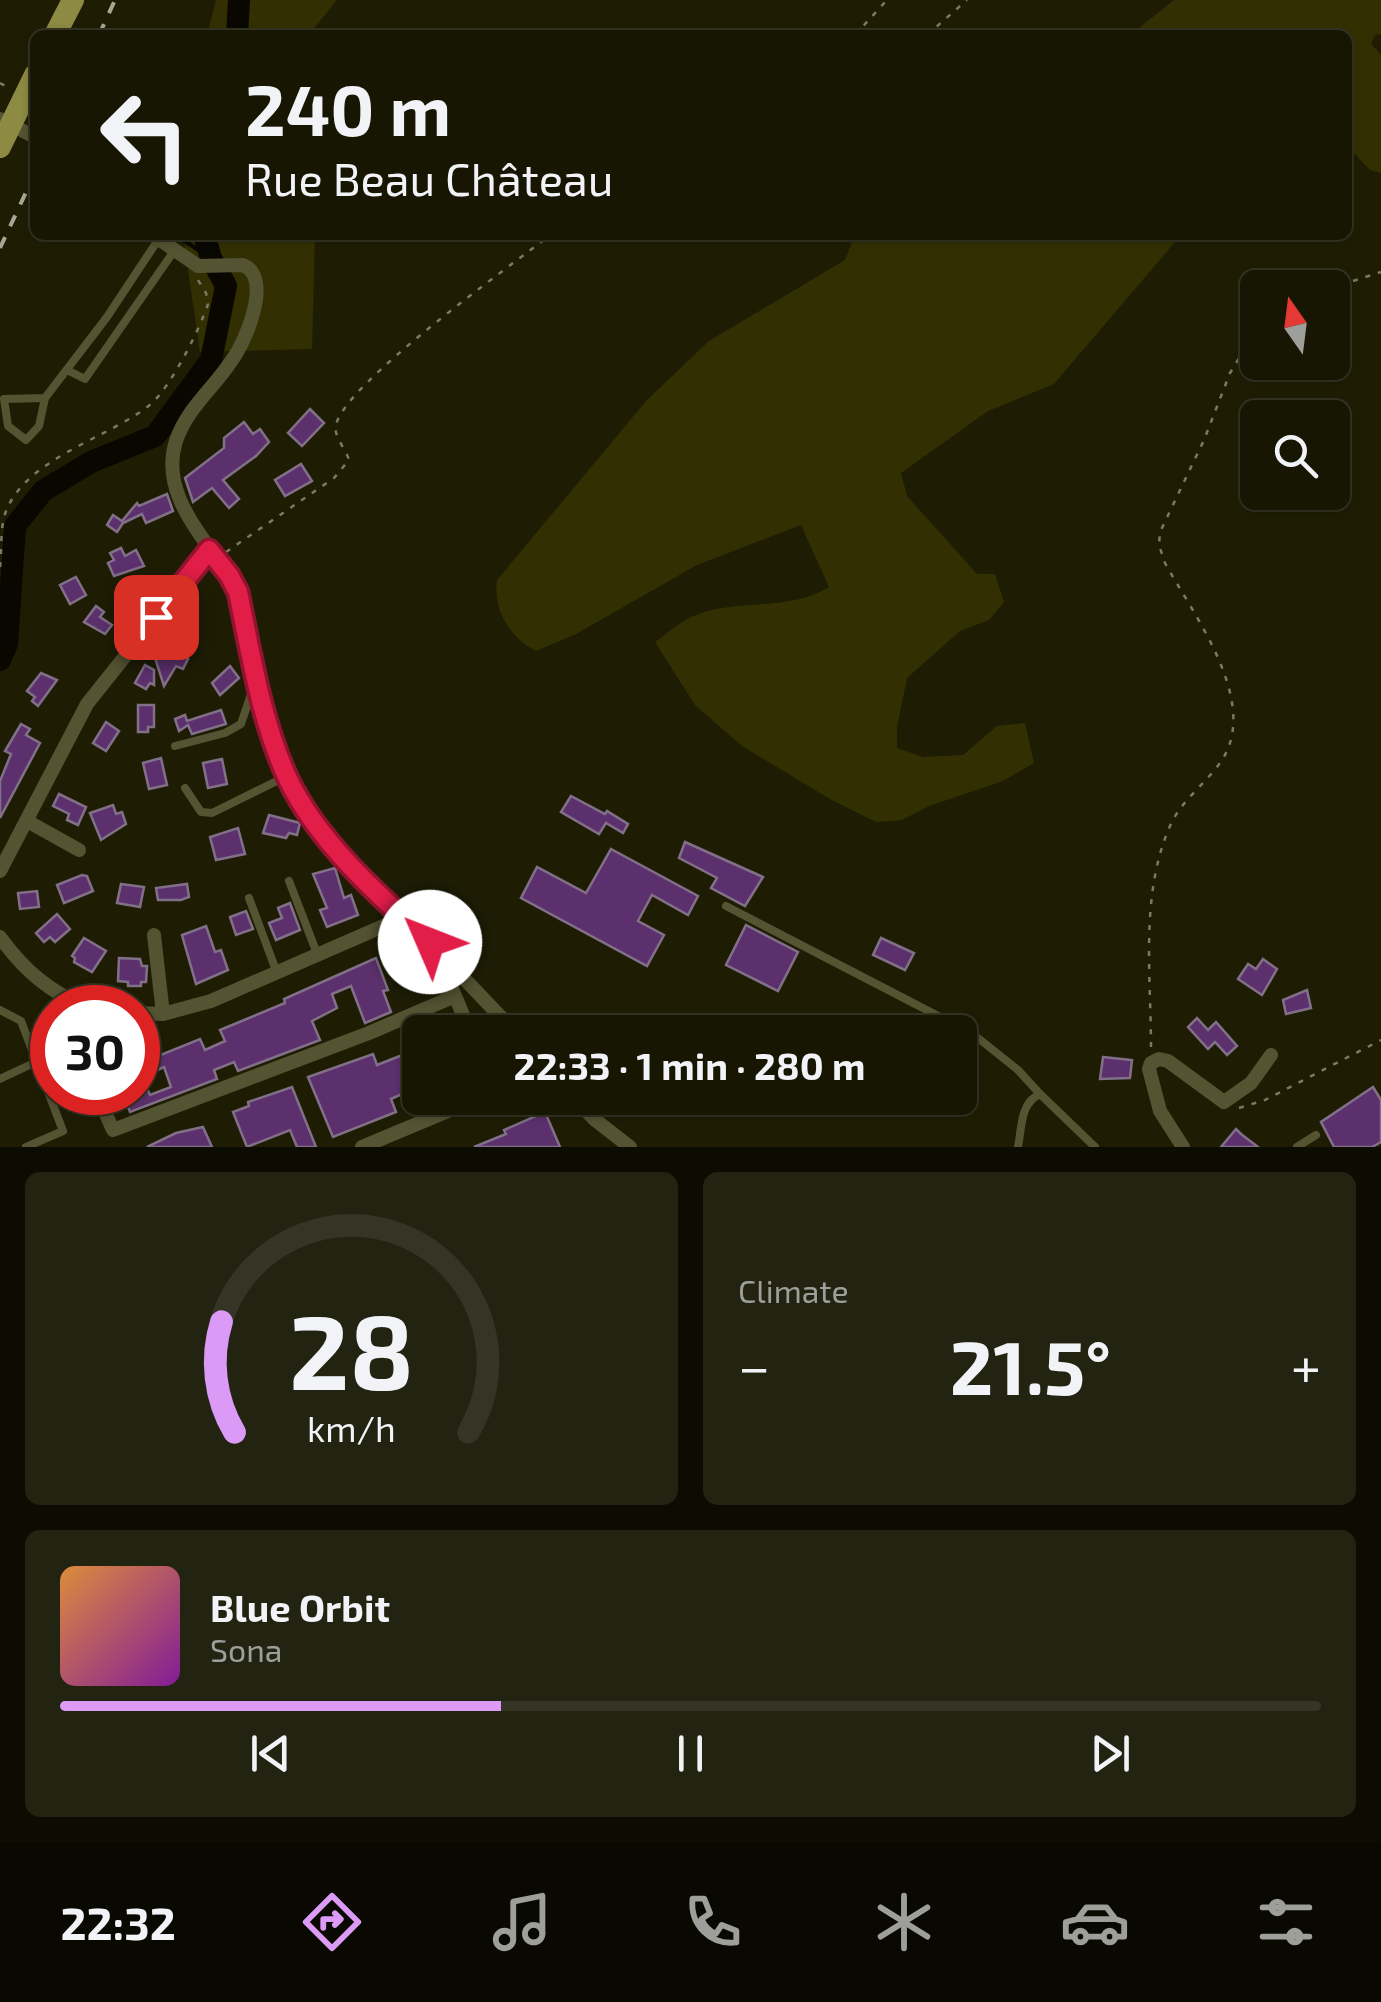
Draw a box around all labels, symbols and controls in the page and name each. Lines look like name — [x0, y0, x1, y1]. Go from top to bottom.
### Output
text: 240 m — [245, 66, 451, 150]
icon: left — [80, 70, 210, 200]
text: Rue Beau Château — [245, 151, 613, 205]
north arrow — [1240, 270, 1350, 380]
map controls — [1240, 270, 1350, 510]
button: search — [1240, 400, 1350, 510]
pin — [114, 575, 199, 660]
icon: arrive — [129, 590, 184, 645]
position arrow — [378, 890, 482, 994]
speed limit sign: 30 — [30, 985, 160, 1115]
text: 22:33 · 1 min · 280 m — [514, 1042, 865, 1088]
text: Climate — [738, 1271, 849, 1309]
text: 28 — [289, 1286, 414, 1411]
text: 21.5° — [950, 1320, 1111, 1410]
text: − — [738, 1332, 770, 1398]
text: + — [1291, 1332, 1321, 1398]
text: km/h — [307, 1406, 396, 1449]
text: Blue Orbit — [210, 1584, 390, 1630]
text: Sona — [210, 1630, 282, 1668]
icon: previous — [243, 1726, 298, 1781]
icon: pause — [663, 1726, 718, 1781]
icon: next — [1083, 1726, 1138, 1781]
icon: directions — [297, 1887, 367, 1957]
icon: music — [487, 1887, 557, 1957]
icon: phone — [678, 1887, 748, 1957]
icon: climate — [869, 1887, 939, 1957]
icon: car — [1060, 1887, 1130, 1957]
icon: filters — [1251, 1887, 1321, 1957]
text: 22:32 — [60, 1895, 176, 1949]

